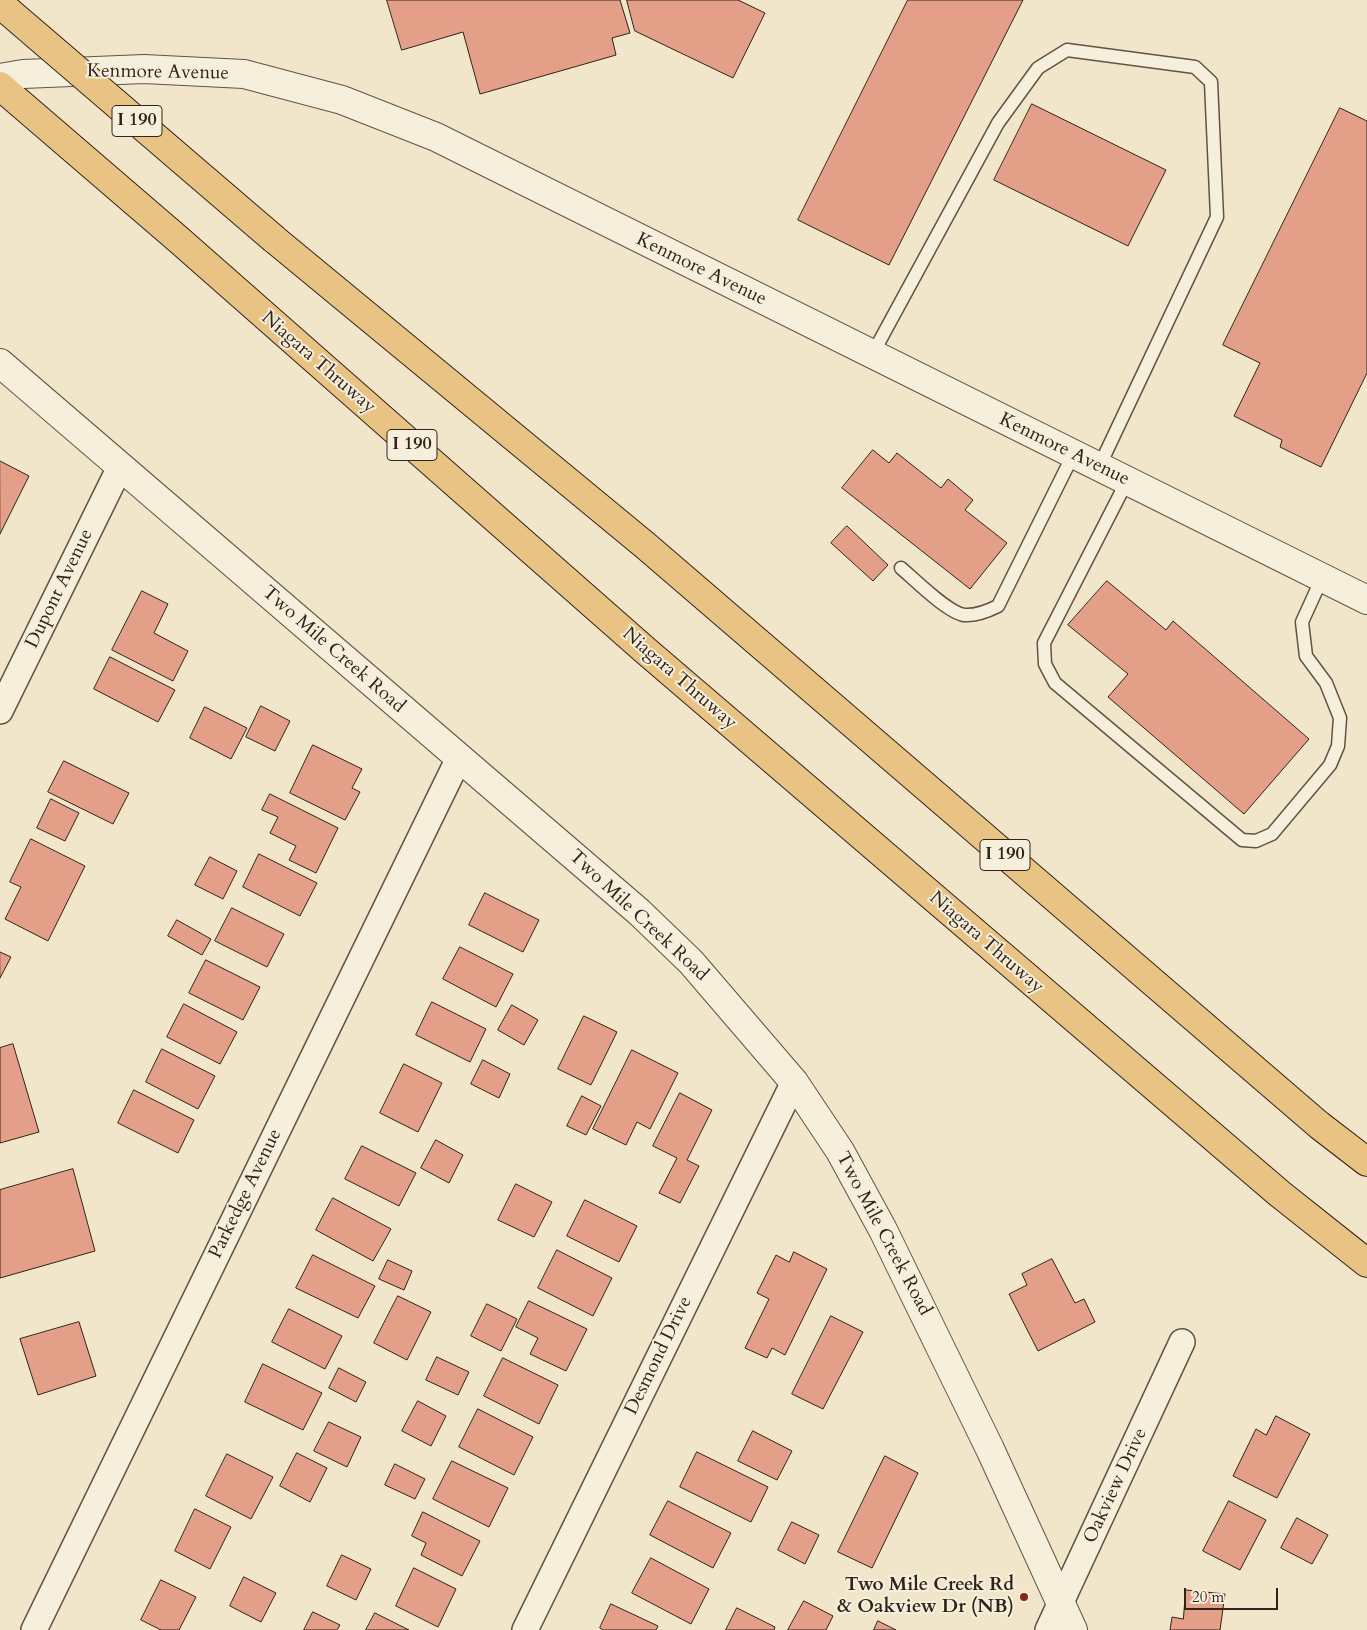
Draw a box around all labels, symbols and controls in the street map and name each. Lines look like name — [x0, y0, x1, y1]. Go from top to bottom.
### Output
street label: Kenmore Avenue — [87, 60, 229, 86]
road number: I 190 — [112, 105, 162, 136]
street label: Kenmore Avenue — [632, 229, 770, 311]
street label: Niagara Thruway — [256, 307, 380, 419]
street label: Kenmore Avenue — [995, 409, 1133, 491]
road number: I 190 — [387, 430, 437, 460]
street label: Dupont Avenue — [21, 526, 99, 652]
street label: Two Mile Creek Road — [257, 582, 409, 718]
street label: Niagara Thruway — [617, 623, 741, 735]
road number: I 190 — [980, 840, 1030, 870]
street label: Two Mile Creek Road — [564, 846, 712, 986]
street label: Niagara Thruway — [924, 887, 1048, 999]
street label: Parkedge Avenue — [205, 1126, 287, 1262]
street label: Two Mile Creek Road — [830, 1148, 936, 1320]
street label: Desmond Drive — [621, 1293, 697, 1419]
street label: Oakview Drive — [1079, 1425, 1153, 1547]
place label: Two Mile Creek Rd & Oakview Dr (NB) — [837, 1575, 1014, 1619]
scale bar — [1187, 1578, 1281, 1610]
text: 20 m — [1192, 1587, 1224, 1607]
marker: Two Mile Creek Rd & Oakview Dr (NB) — [1018, 1591, 1030, 1603]

